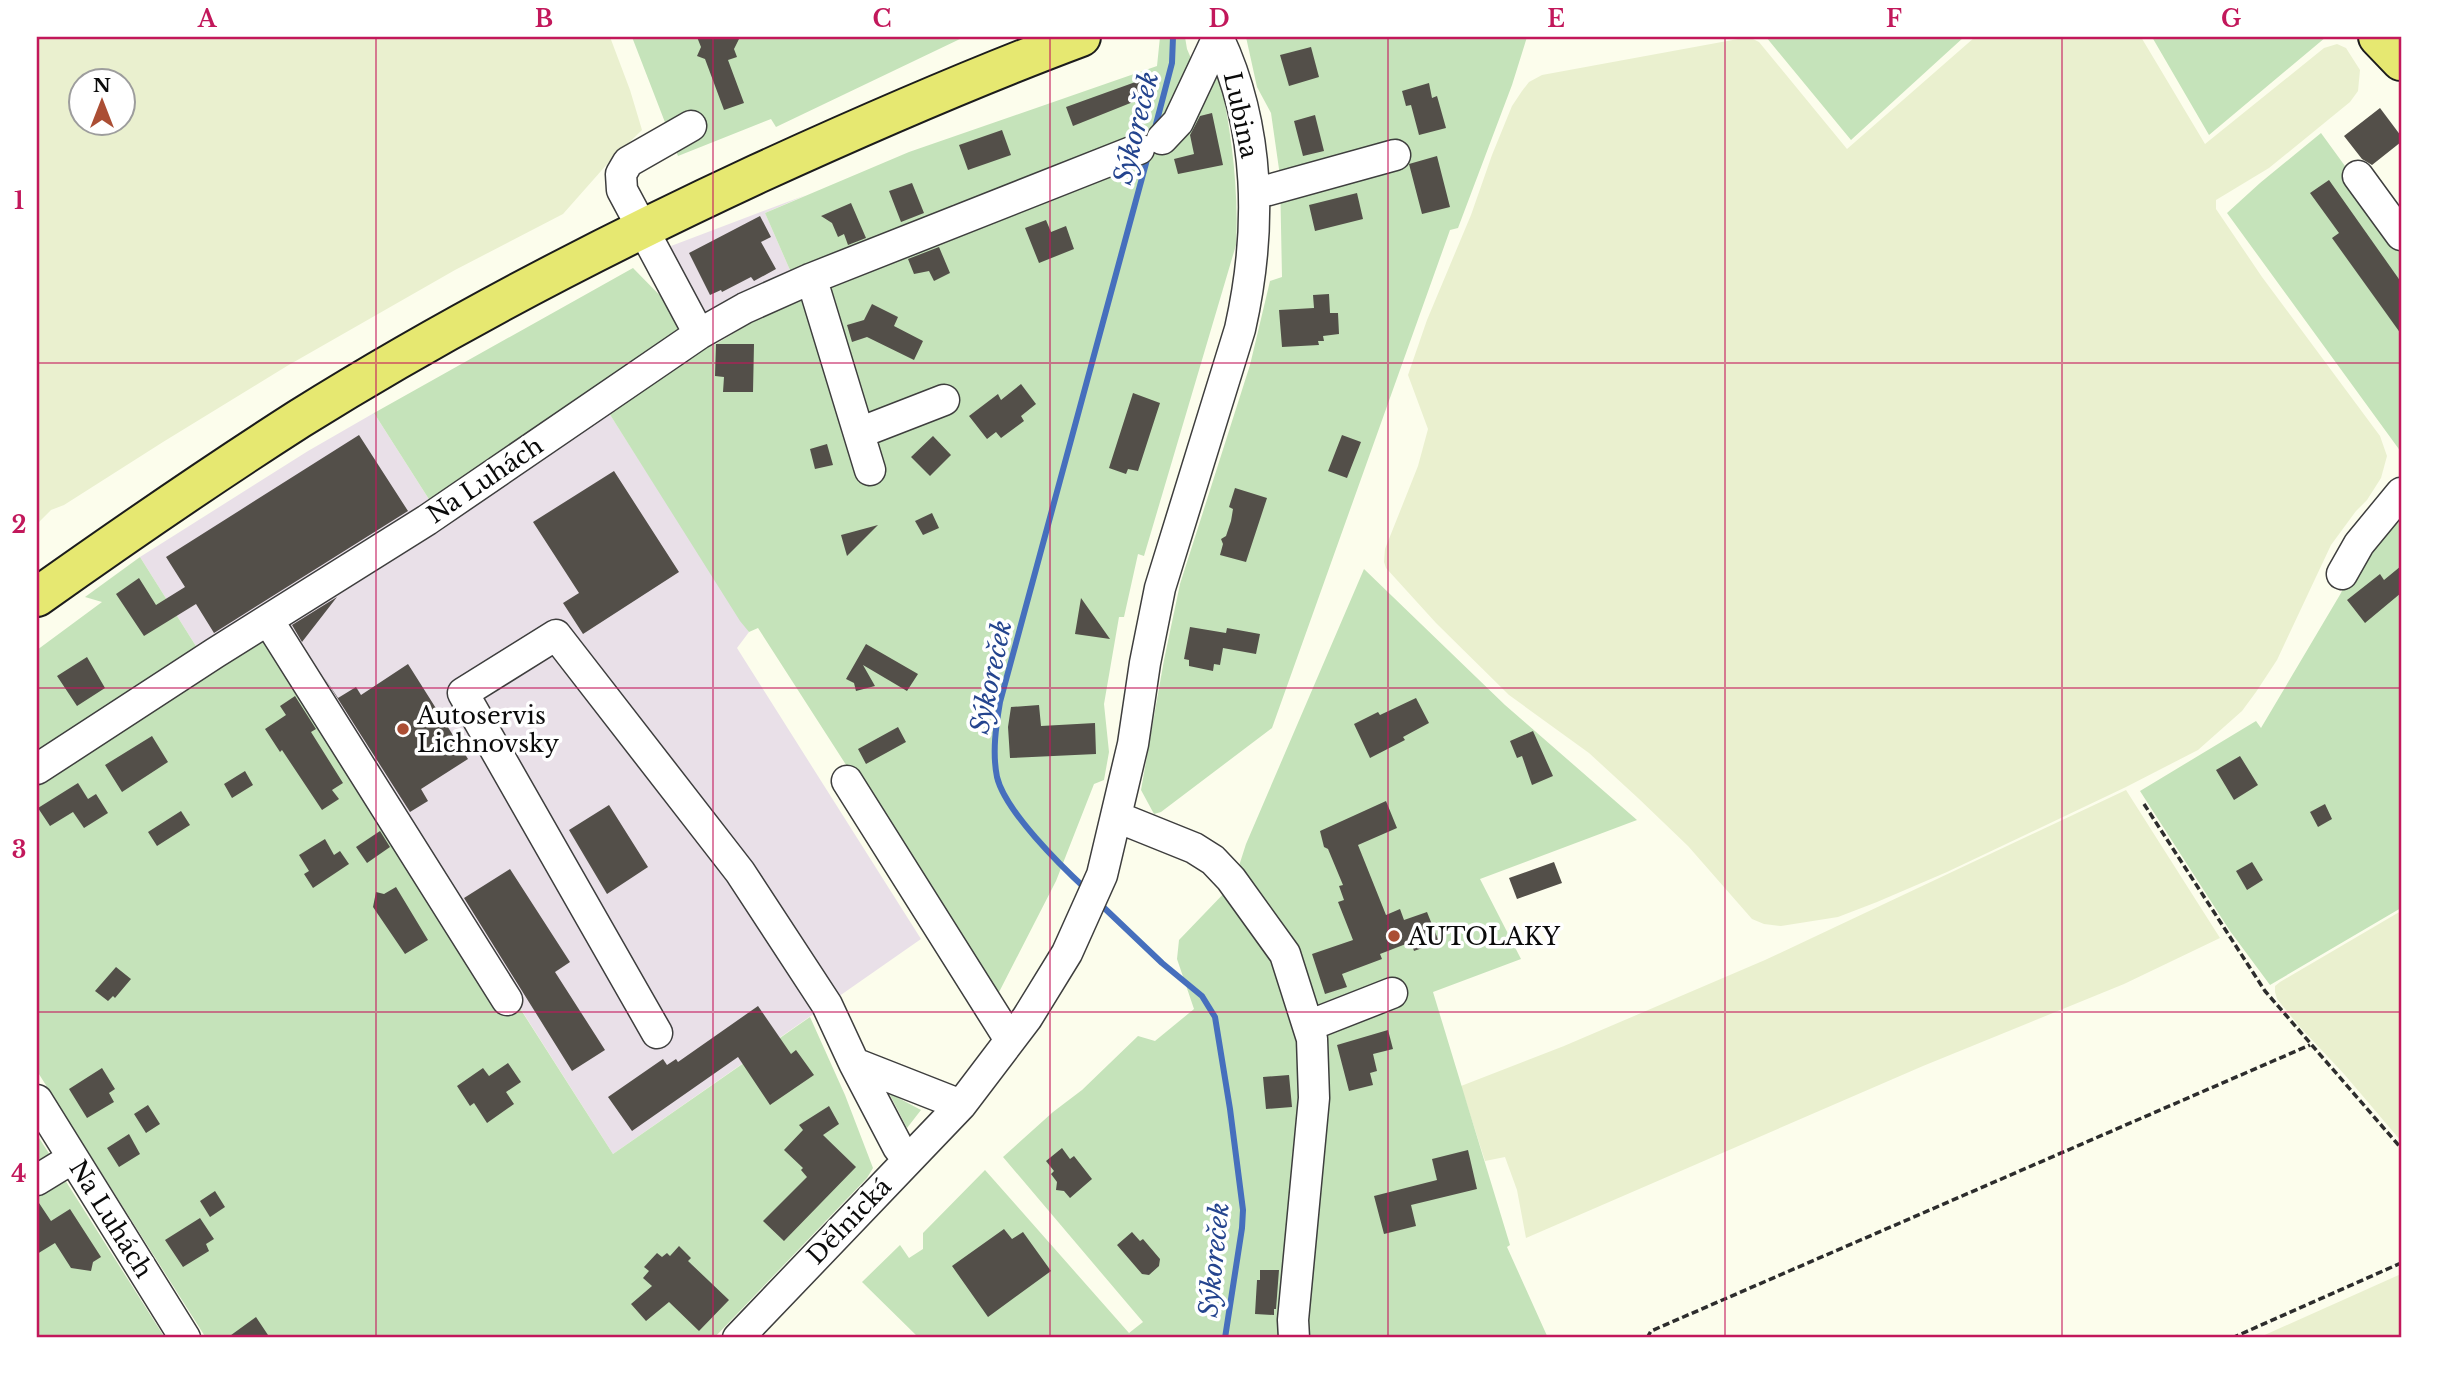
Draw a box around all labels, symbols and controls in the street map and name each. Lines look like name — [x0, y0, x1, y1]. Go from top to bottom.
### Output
text: A — [197, 5, 218, 33]
text: B — [535, 5, 553, 33]
text: C — [873, 5, 891, 33]
text: D — [1208, 5, 1230, 33]
text: E — [1547, 5, 1565, 33]
text: F — [1886, 5, 1902, 33]
text: G — [2221, 5, 2241, 33]
north arrow — [66, 66, 136, 136]
water label: Sýkoreček — [1107, 68, 1165, 188]
street label: Lubina — [1218, 69, 1264, 161]
text: N — [93, 74, 111, 97]
text: 1 — [14, 187, 24, 215]
street label: Na Luhách — [422, 431, 548, 529]
text: 2 — [12, 511, 26, 539]
water label: Sýkoreček — [963, 617, 1019, 737]
place label: Autoservis Lichnovsky — [416, 701, 560, 758]
marker: Autoservis Lichnovsky — [395, 721, 411, 737]
text: 3 — [12, 836, 26, 864]
place label: AUTOLAKY — [1407, 922, 1560, 951]
marker: AUTOLAKY — [1386, 928, 1402, 944]
street label: Na Luhách — [63, 1155, 159, 1283]
text: 4 — [11, 1160, 27, 1188]
street label: Dělnická — [801, 1171, 898, 1270]
water label: Sýkoreček — [1192, 1201, 1236, 1319]

